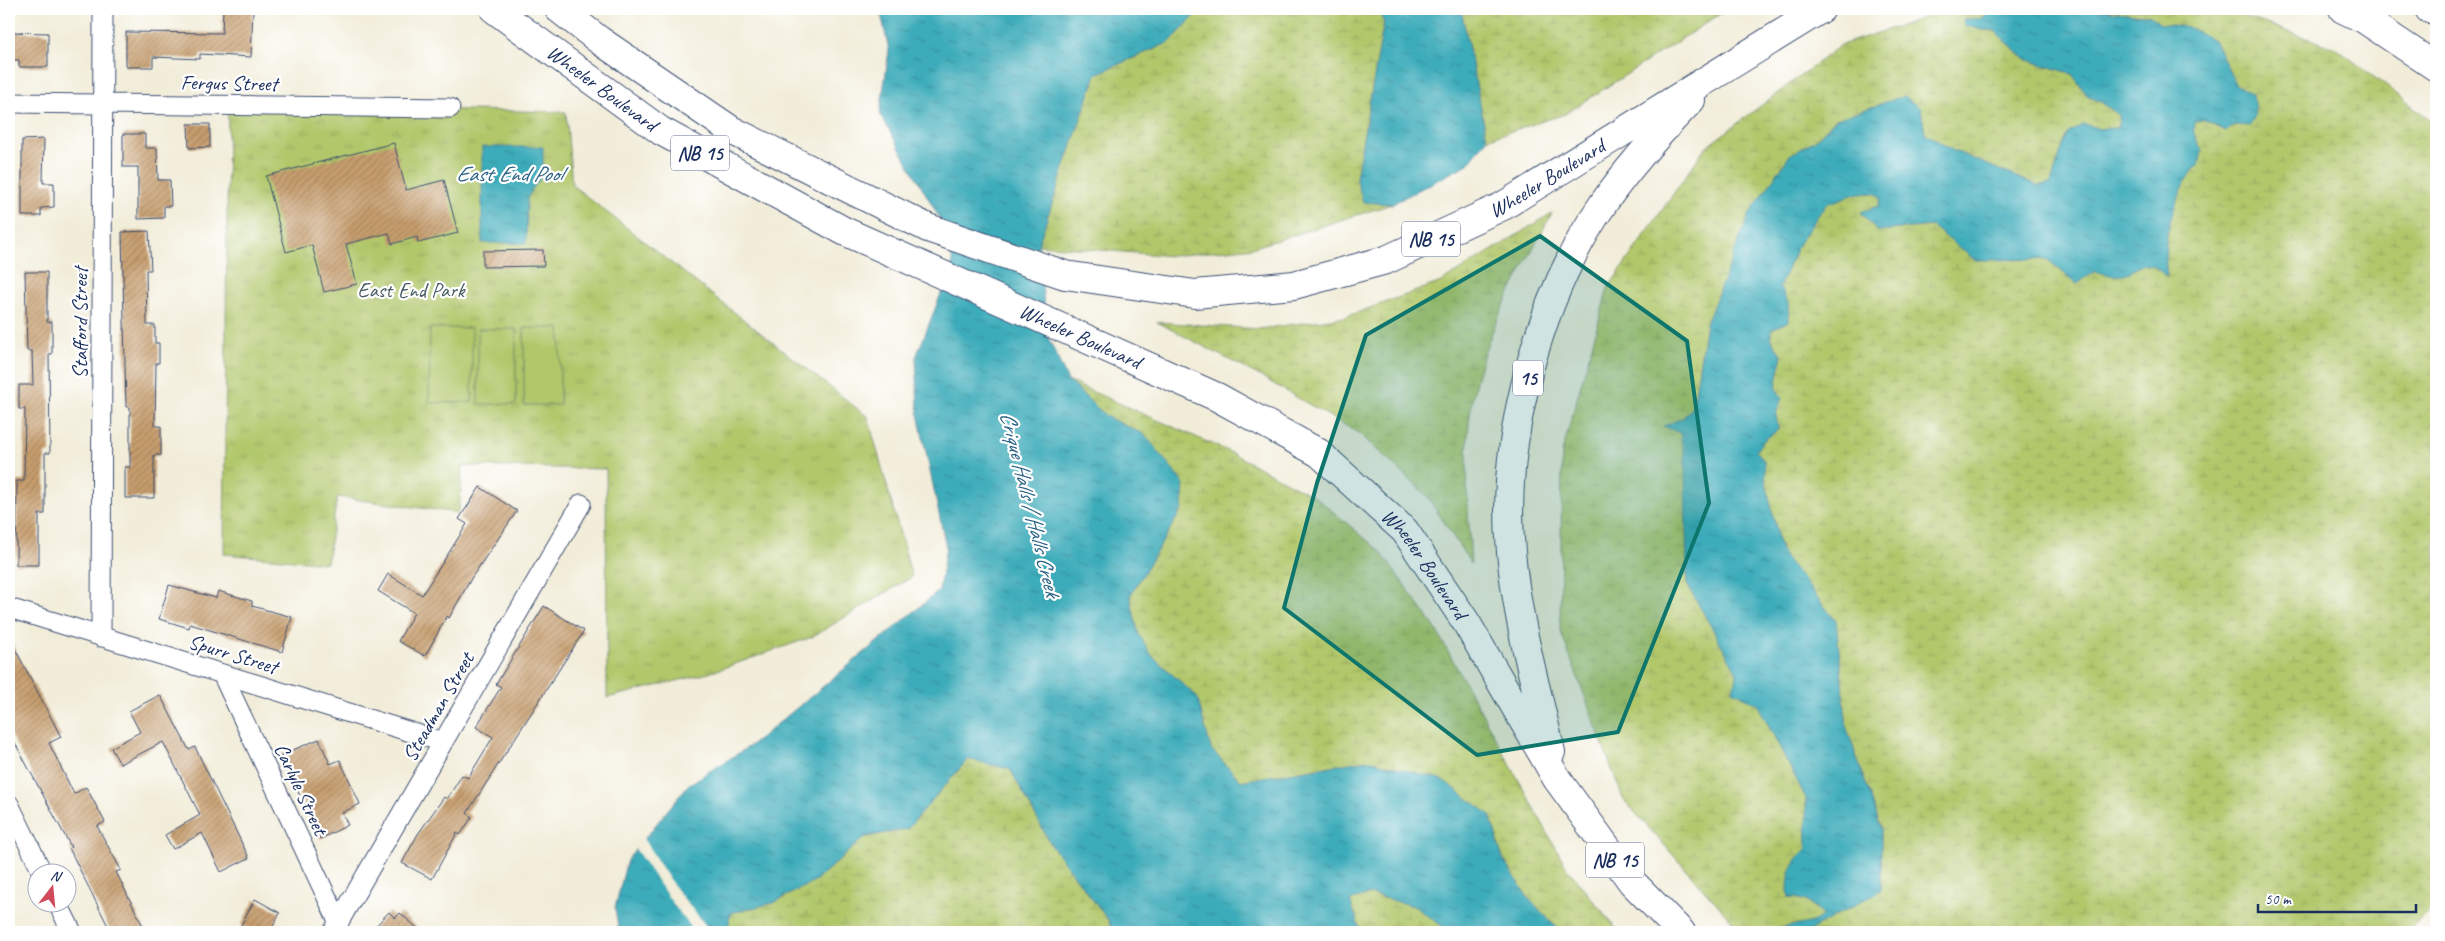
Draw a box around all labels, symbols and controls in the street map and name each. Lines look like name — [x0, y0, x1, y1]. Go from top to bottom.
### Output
street label: Wheeler Boulevard — [542, 39, 666, 139]
street label: Fergus Street — [180, 69, 281, 97]
street label: Wheeler Boulevard — [1485, 131, 1613, 223]
road number: NB 15 — [671, 136, 729, 170]
water label: East End Pool — [456, 160, 569, 188]
road number: NB 15 — [1402, 222, 1460, 256]
street label: Stafford Street — [67, 264, 93, 379]
park label: East End Park — [358, 277, 466, 303]
street label: Wheeler Boulevard — [1015, 298, 1149, 376]
road number: 15 — [1513, 360, 1543, 396]
water label: Crique Halls / Halls Creek — [994, 409, 1067, 603]
street label: Wheeler Boulevard — [1376, 503, 1475, 627]
street label: Spurr Street — [186, 628, 283, 681]
street label: Steadman Street — [396, 646, 481, 766]
street label: Carlyle Street — [268, 739, 334, 841]
road number: NB 15 — [1586, 842, 1644, 878]
north arrow — [28, 864, 78, 914]
text: N — [49, 867, 64, 886]
scale bar — [2258, 881, 2415, 913]
text: 50 m — [2265, 890, 2292, 909]

